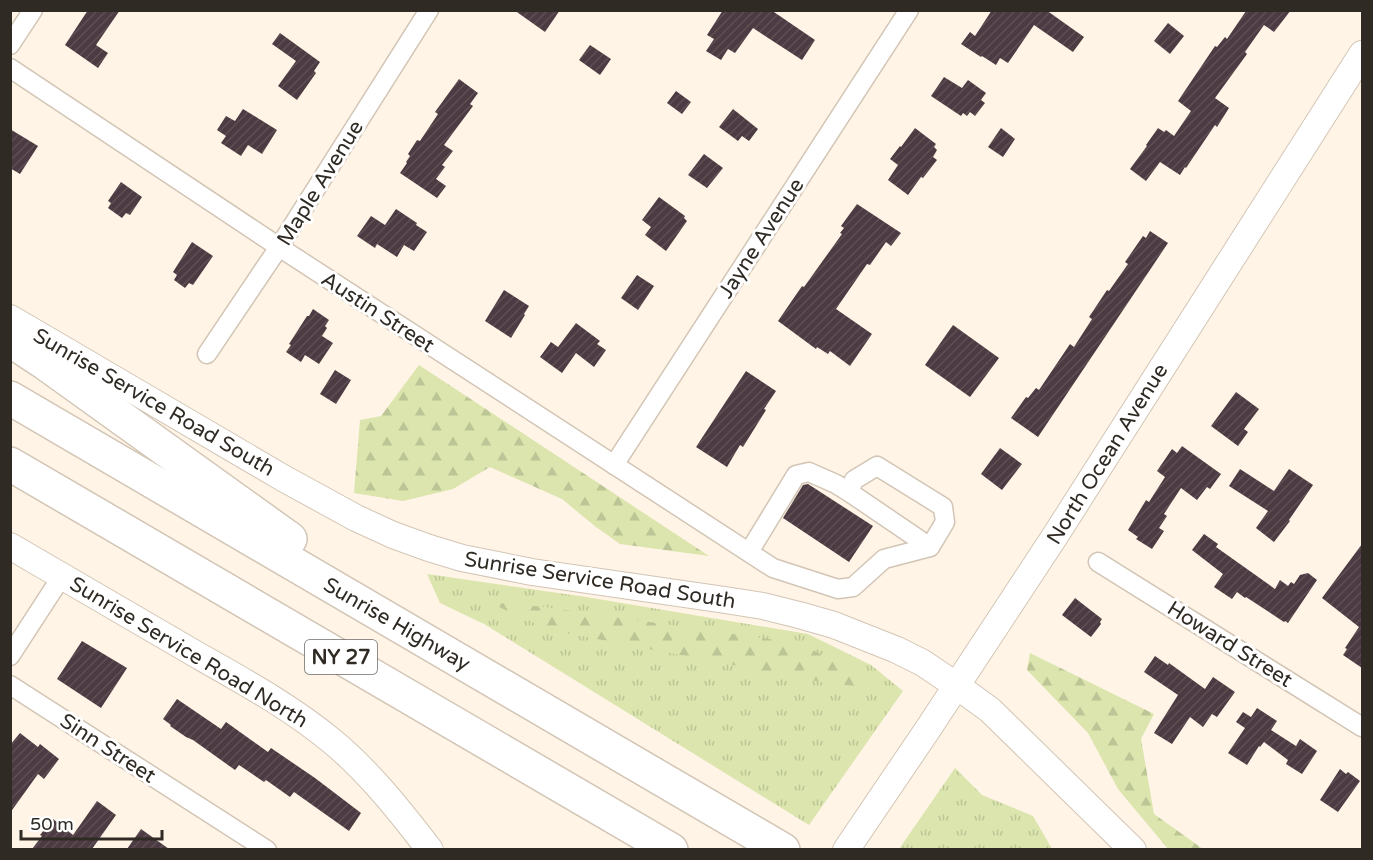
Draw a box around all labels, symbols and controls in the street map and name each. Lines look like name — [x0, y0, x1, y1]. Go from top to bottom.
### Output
street label: Maple Avenue — [272, 116, 369, 251]
street label: Jayne Avenue — [713, 174, 810, 303]
street label: Austin Street — [317, 267, 439, 358]
street label: Sunrise Service Road South — [29, 323, 279, 482]
street label: North Ocean Avenue — [1042, 359, 1173, 549]
street label: Sunrise Service Road South — [463, 547, 737, 614]
street label: Sunrise Service Road North — [65, 571, 312, 733]
street label: Sunrise Highway — [319, 572, 475, 677]
street label: Howard Street — [1162, 596, 1297, 693]
road number: NY 27 — [305, 640, 377, 674]
street label: Sinn Street — [55, 708, 160, 789]
scale bar — [21, 803, 162, 841]
text: 50 m — [30, 813, 74, 835]

